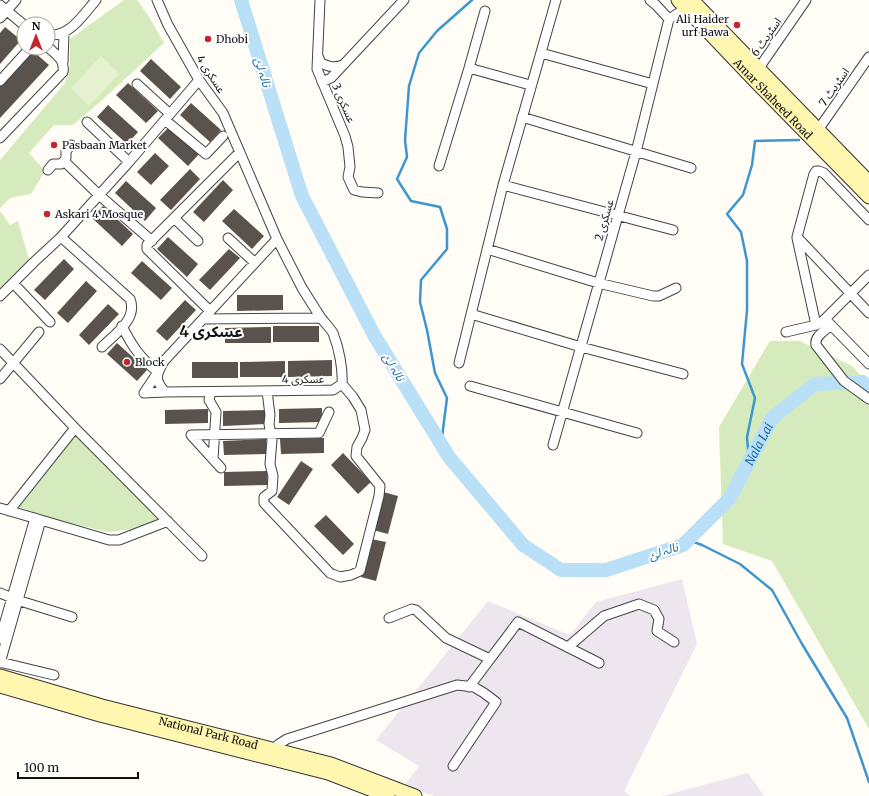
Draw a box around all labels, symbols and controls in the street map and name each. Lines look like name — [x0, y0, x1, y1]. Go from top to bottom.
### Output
place label: Ali Haider urf Bawa — [675, 12, 729, 39]
street label: اسٹریٹ 6 — [748, 15, 784, 59]
north arrow — [16, 16, 56, 56]
text: N — [32, 19, 41, 33]
marker: Ali Haider urf Bawa — [732, 20, 742, 30]
place label: Dhobi — [216, 32, 248, 46]
marker: Dhobi — [203, 34, 213, 44]
street label: عسکری 4 — [194, 52, 229, 96]
water label: نالہ لئ — [251, 55, 275, 90]
street label: Amar Shaheed Road — [730, 55, 815, 142]
street label: اسٹریٹ 7 — [816, 65, 852, 109]
street label: عسکری 3 — [329, 81, 359, 126]
place label: Pasbaan Market — [62, 138, 148, 152]
marker: Pasbaan Market — [49, 140, 59, 150]
street label: عسکری 2 — [591, 197, 617, 242]
place label: Askari 4 Mosque — [54, 207, 143, 221]
marker: Askari 4 Mosque — [42, 209, 52, 219]
district label: عسکری 4 — [179, 322, 243, 341]
water label: نالہ لئ — [380, 350, 409, 385]
place label: Block — [135, 355, 165, 369]
marker: Block — [122, 357, 132, 367]
street label: عسکری 4 — [282, 372, 325, 386]
water label: Nala Lai — [741, 420, 776, 468]
water label: نالہ لئ — [646, 539, 681, 563]
street label: National Park Road — [157, 714, 260, 752]
scale bar — [18, 754, 138, 780]
text: 100 m — [24, 760, 59, 775]

